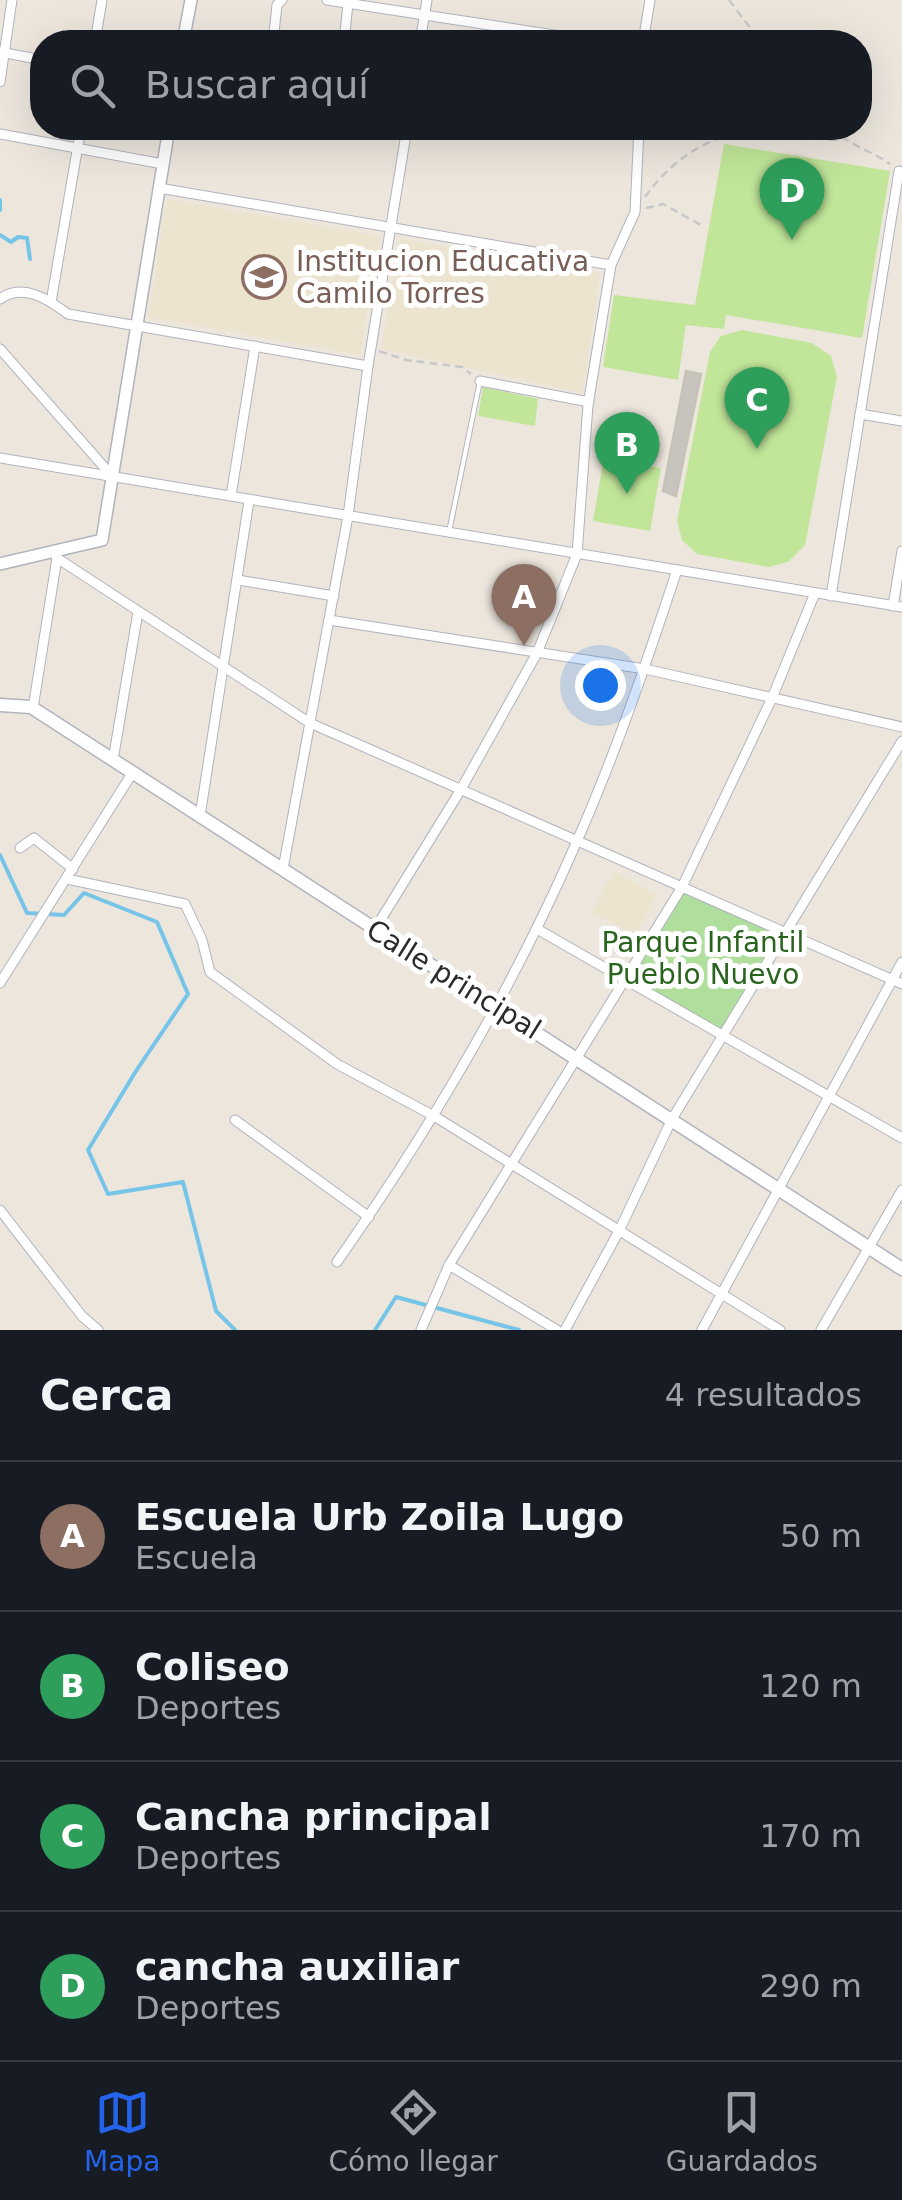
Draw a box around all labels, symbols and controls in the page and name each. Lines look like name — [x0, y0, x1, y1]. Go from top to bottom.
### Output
search box — [30, 30, 872, 140]
icon: search — [65, 58, 120, 113]
text: Buscar aquí — [145, 63, 369, 107]
pin: D — [760, 158, 824, 240]
place label: Institucion Educativa Camilo Torres — [296, 245, 589, 310]
school or university icon: Institucion Educativa Camilo Torres — [241, 254, 287, 300]
pin: C — [724, 366, 790, 449]
pin: B — [594, 412, 660, 494]
pin: A — [492, 564, 556, 646]
your location — [575, 660, 626, 711]
street label: Calle principal — [361, 913, 547, 1046]
park label: Parque Infantil Pueblo Nuevo — [602, 926, 804, 991]
text: Cerca — [40, 1371, 173, 1420]
text: 4 resultados — [665, 1376, 862, 1414]
text: Escuela Urb Zoila Lugo — [135, 1495, 624, 1539]
text: A — [60, 1517, 85, 1555]
text: 50 m — [780, 1517, 862, 1555]
text: Escuela — [135, 1539, 258, 1577]
text: Coliseo — [135, 1645, 290, 1689]
text: B — [60, 1667, 85, 1705]
text: 120 m — [760, 1667, 862, 1705]
text: Deportes — [135, 1689, 281, 1727]
text: Cancha principal — [135, 1795, 491, 1839]
text: C — [61, 1817, 84, 1855]
text: 170 m — [760, 1817, 862, 1855]
text: Deportes — [135, 1839, 281, 1877]
text: cancha auxiliar — [135, 1945, 459, 1989]
text: D — [59, 1967, 86, 2005]
text: 290 m — [760, 1967, 862, 2005]
text: Deportes — [135, 1989, 281, 2027]
tab: Mapa — [84, 2085, 160, 2178]
tab: Cómo llegar — [328, 2085, 498, 2178]
tab: Guardados — [666, 2085, 818, 2178]

